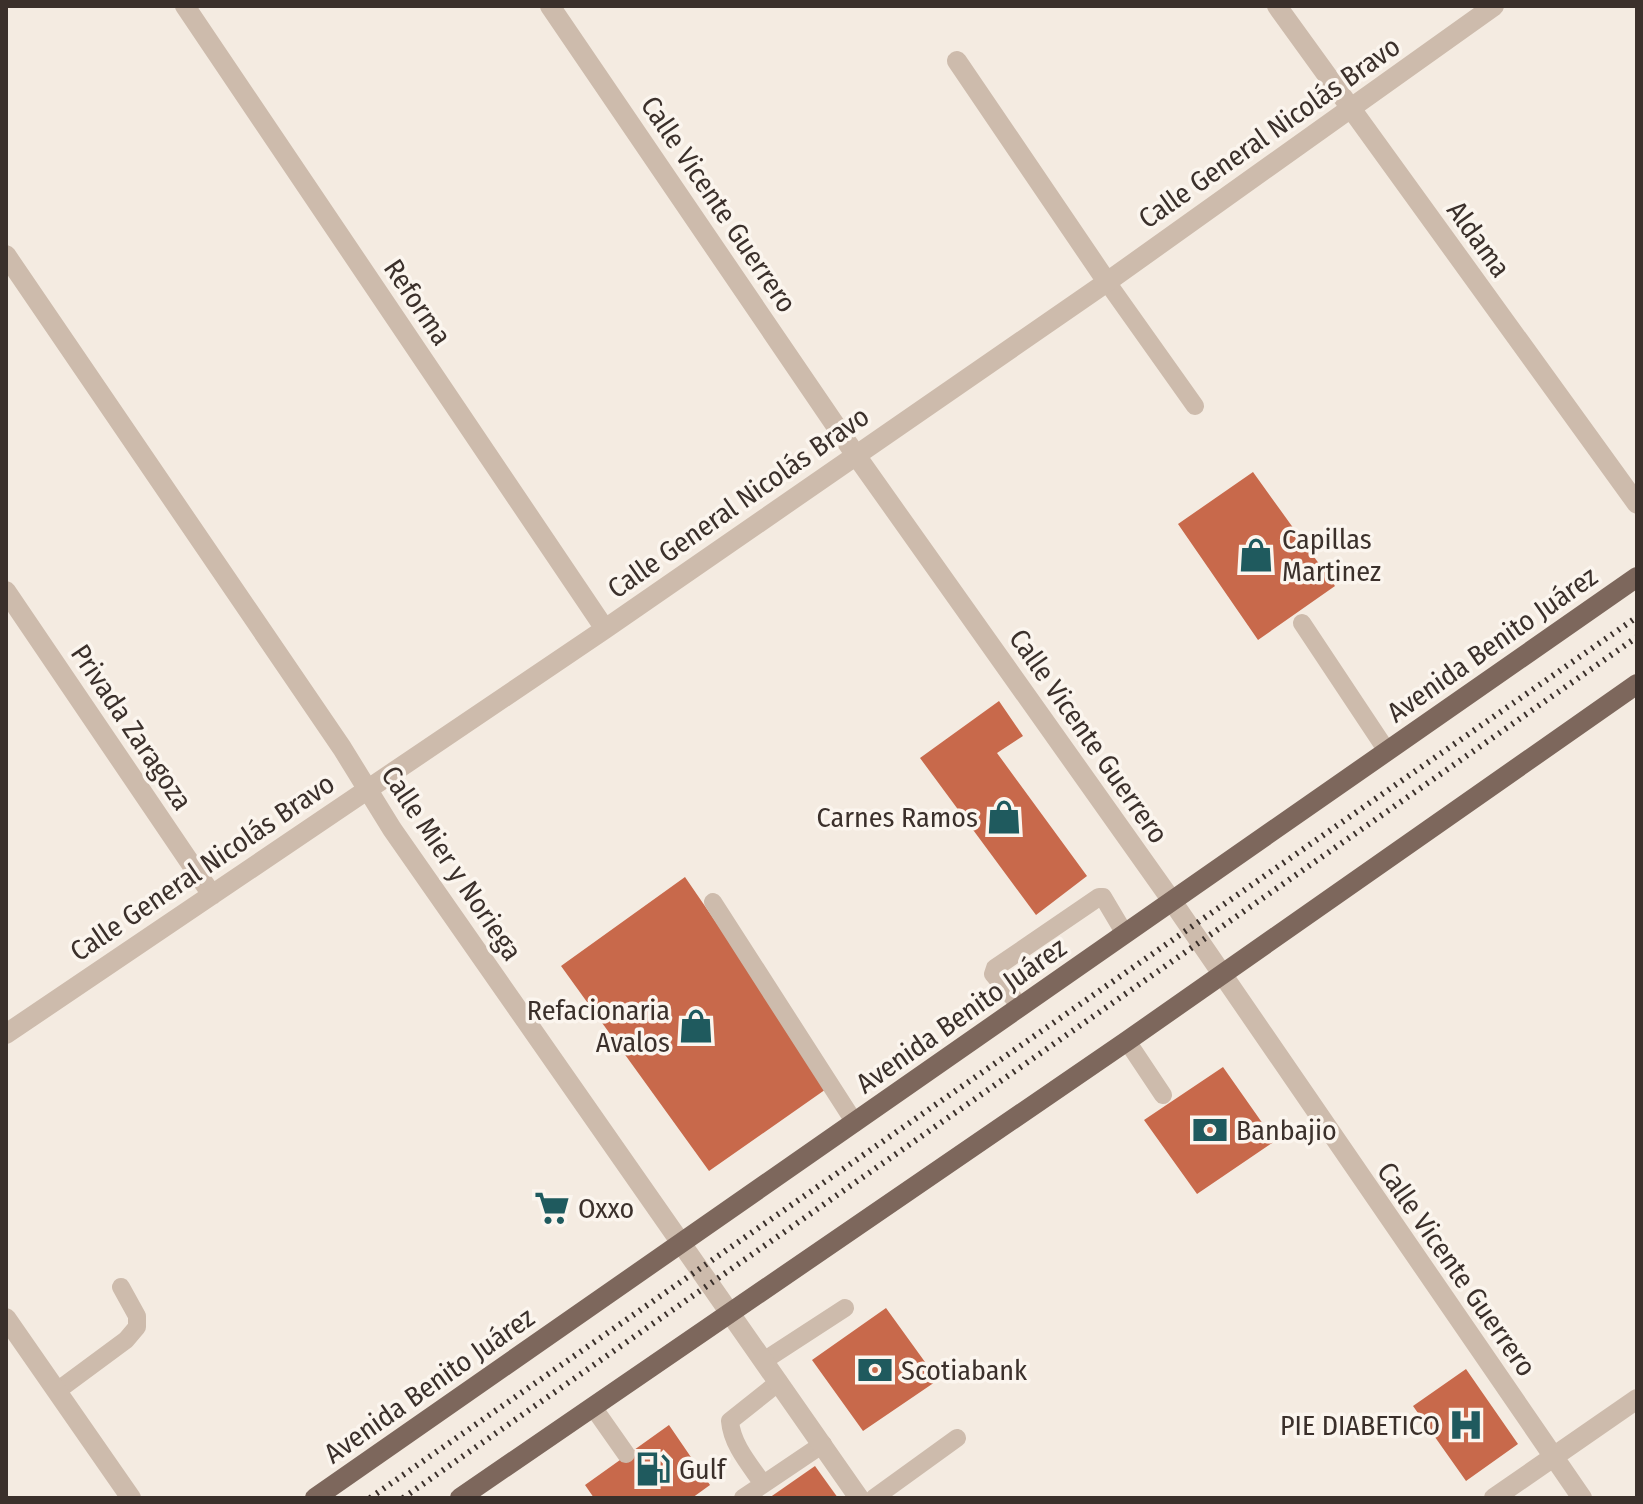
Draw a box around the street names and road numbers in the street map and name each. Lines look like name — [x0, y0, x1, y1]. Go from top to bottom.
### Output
street label: Calle General Nicolás Bravo — [1132, 30, 1406, 235]
street label: Calle Vicente Guerrero — [634, 90, 803, 319]
street label: Aldama — [1440, 195, 1517, 284]
street label: Reforma — [377, 253, 458, 352]
street label: Calle General Nicolás Bravo — [601, 400, 875, 605]
street label: Avenida Benito Juárez — [1381, 560, 1604, 729]
street label: Calle Vicente Guerrero — [1002, 623, 1175, 850]
street label: Privada Zaragoza — [64, 638, 199, 816]
street label: Calle Mier y Noriega — [374, 760, 529, 967]
street label: Calle General Nicolás Bravo — [64, 767, 341, 968]
street label: Avenida Benito Juárez — [850, 931, 1073, 1100]
street label: Calle Vicente Guerrero — [1370, 1156, 1543, 1383]
street label: Avenida Benito Juárez — [318, 1301, 541, 1470]

